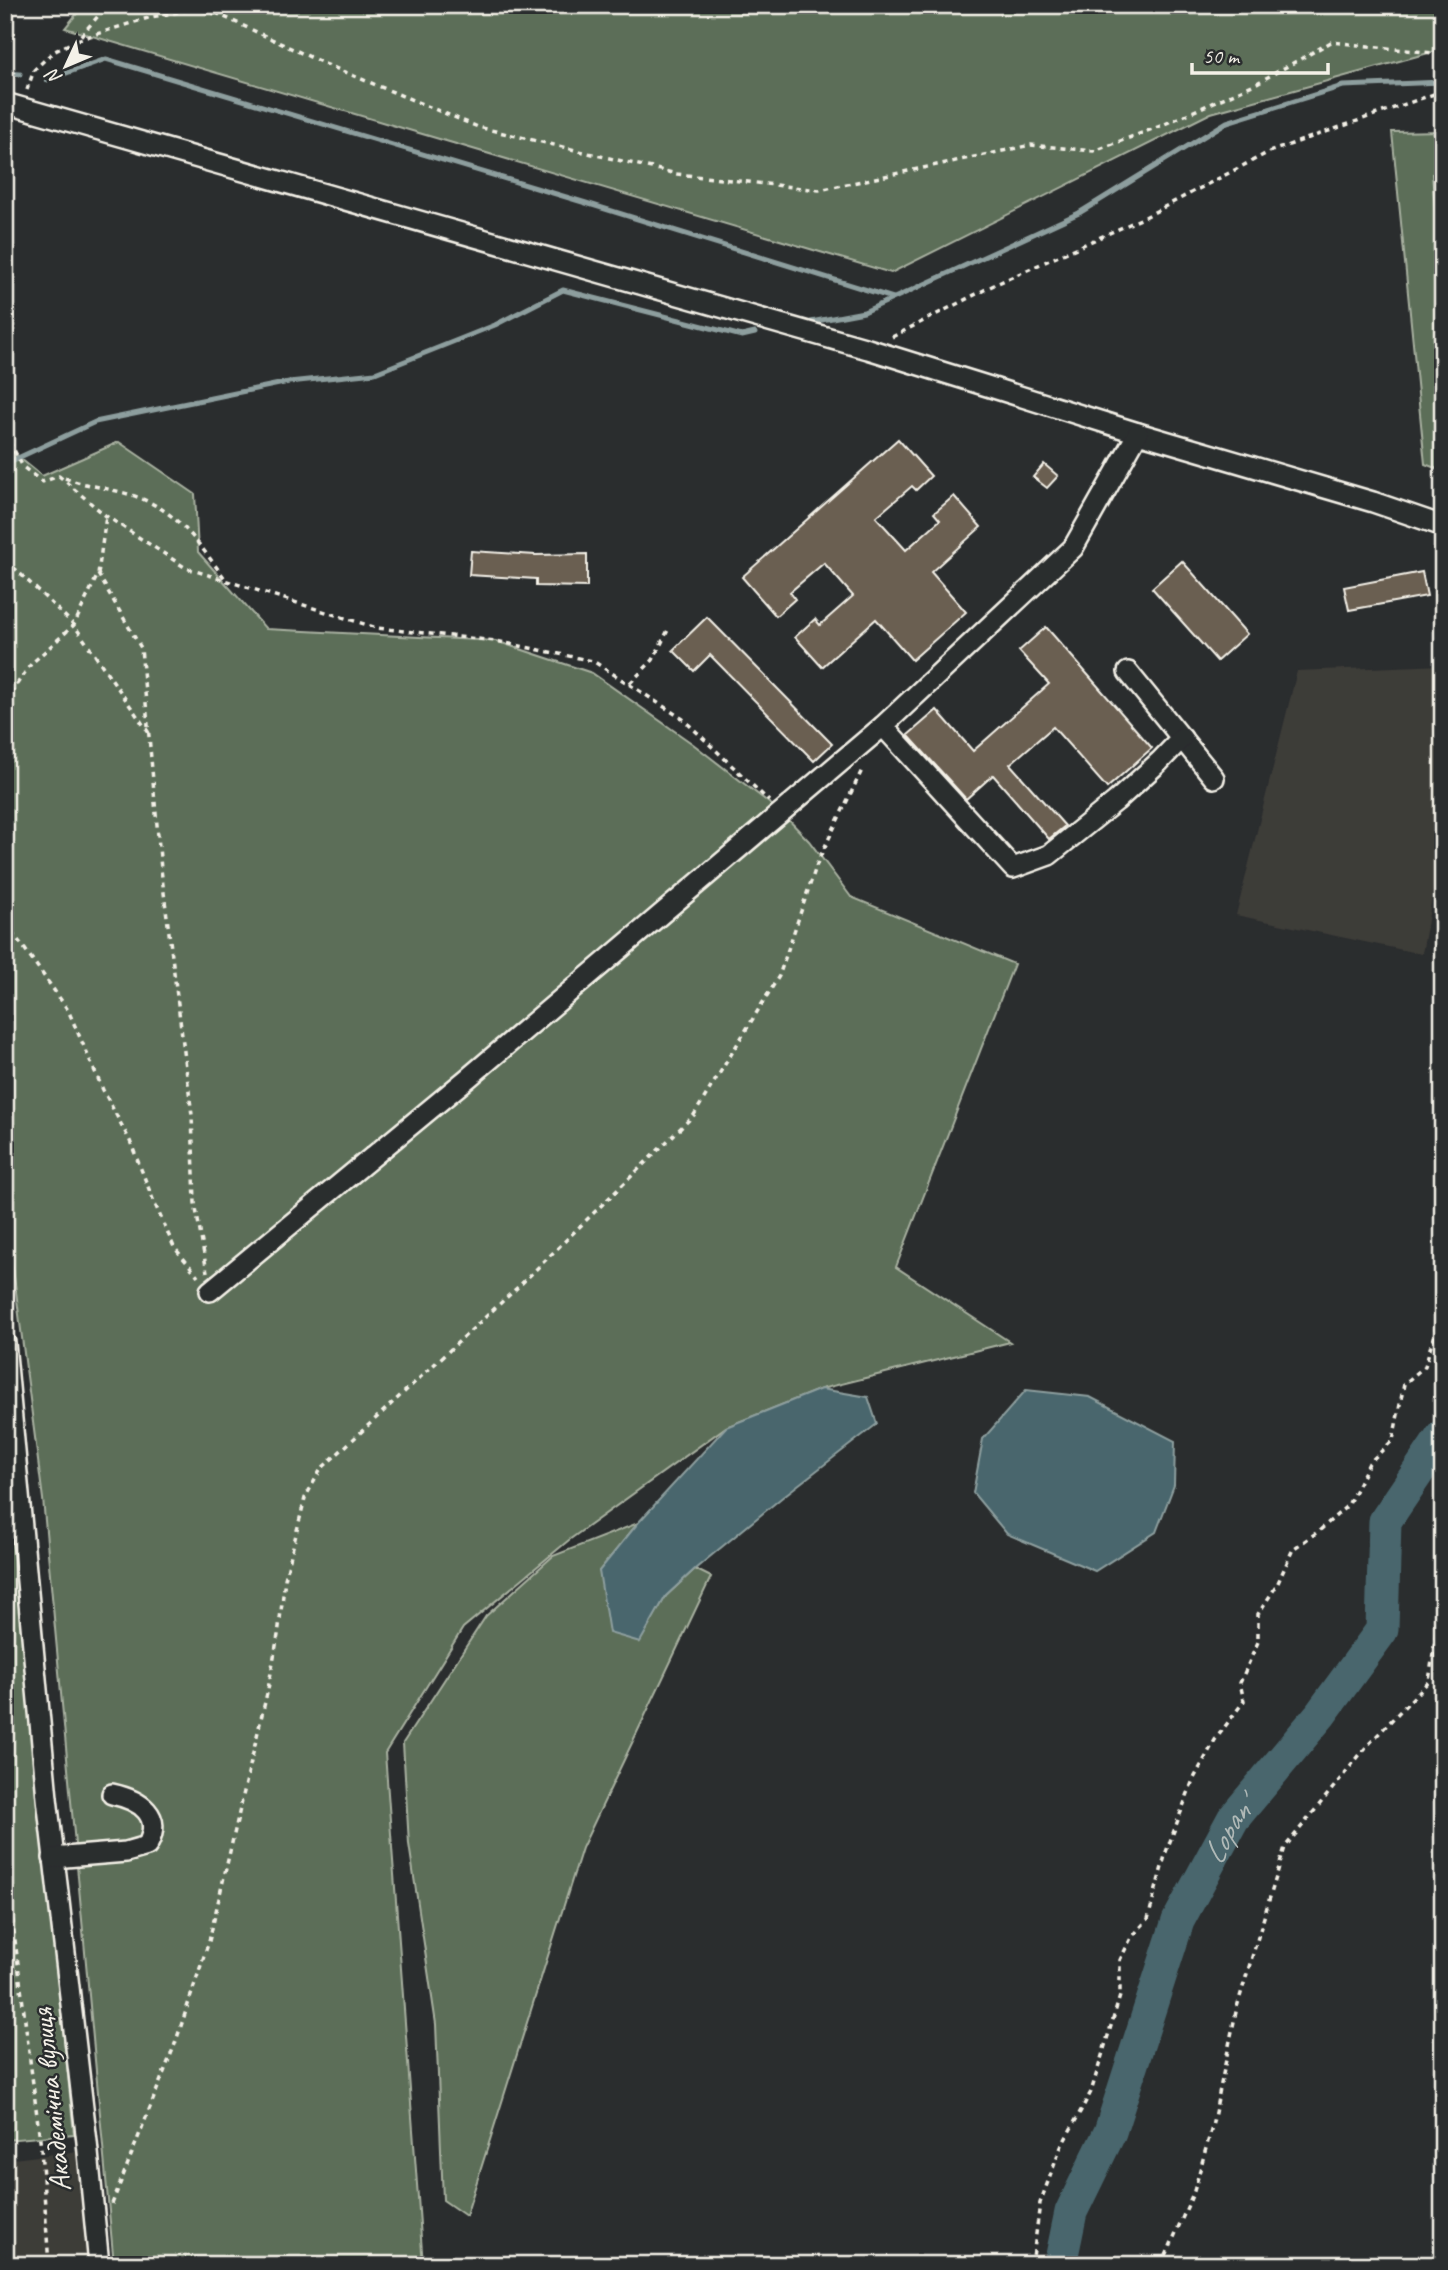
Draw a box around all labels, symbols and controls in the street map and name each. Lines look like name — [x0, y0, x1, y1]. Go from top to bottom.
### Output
north arrow — [32, 32, 102, 102]
scale bar — [1192, 32, 1329, 76]
text: 50 m — [1203, 43, 1241, 69]
text: N — [40, 62, 67, 90]
water label: Lopan' — [1193, 1782, 1269, 1871]
street label: Академічна вулиця — [22, 2005, 80, 2194]

